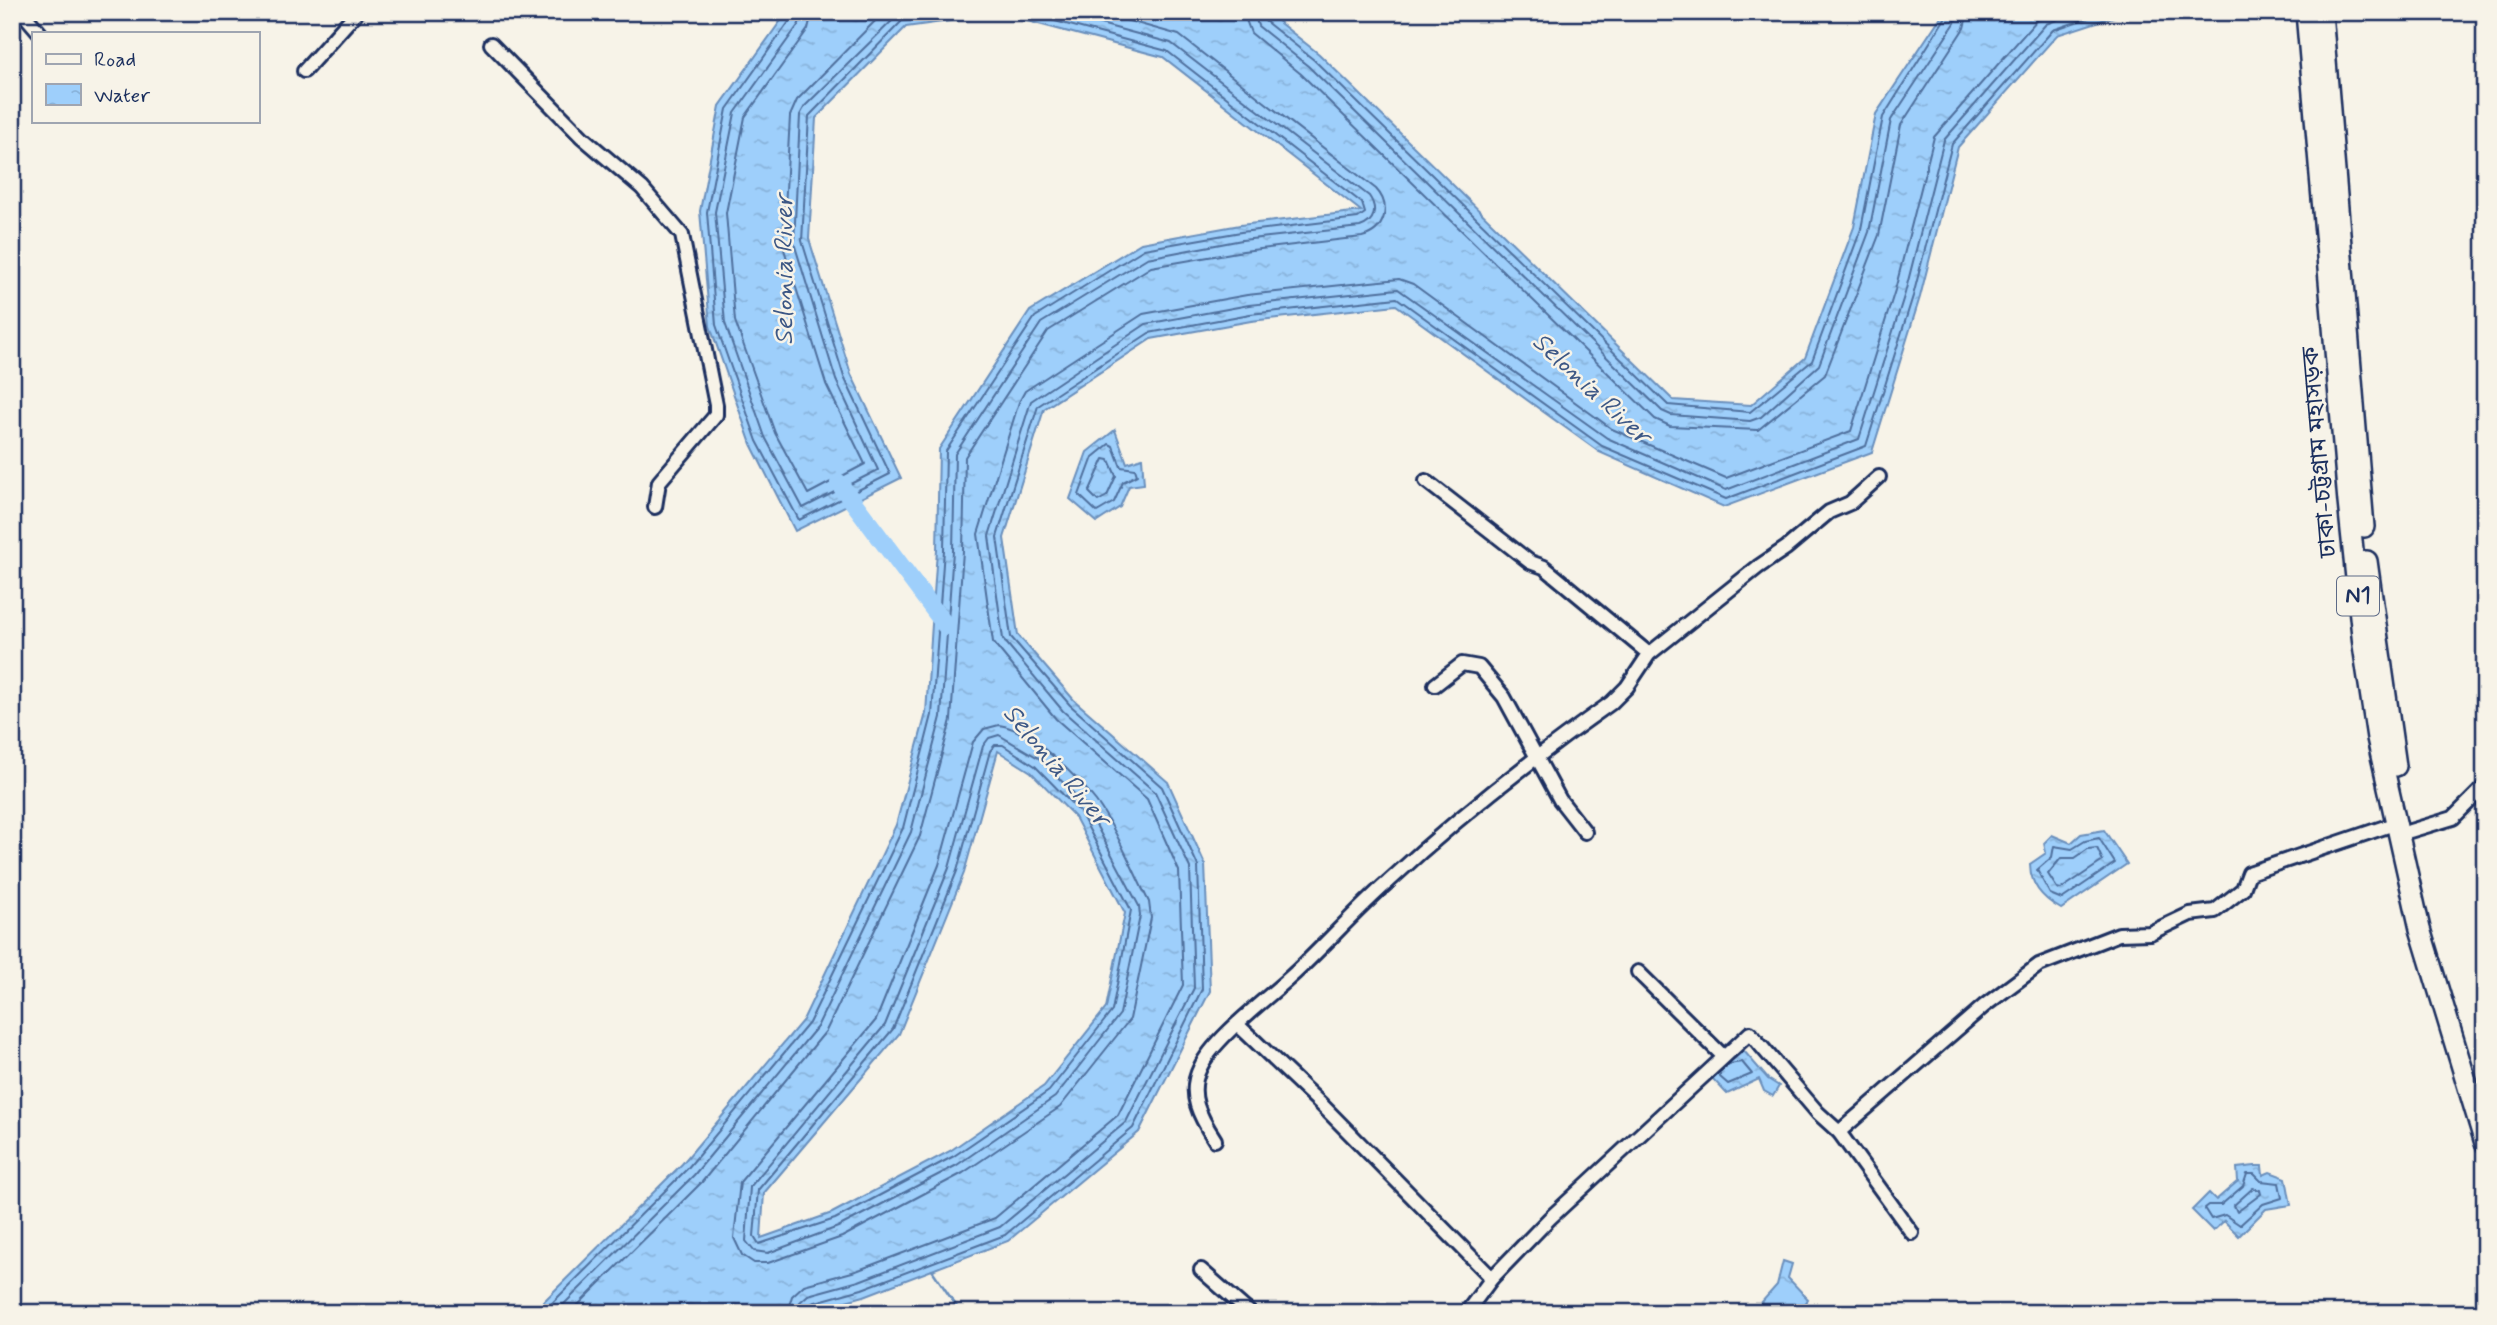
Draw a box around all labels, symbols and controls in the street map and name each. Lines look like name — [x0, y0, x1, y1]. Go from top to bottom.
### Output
legend — [32, 32, 259, 122]
text: Road — [94, 46, 136, 74]
text: Water — [94, 82, 150, 110]
water label: Selonia River — [768, 191, 802, 345]
water label: Selonia River — [1524, 325, 1660, 455]
street label: ঢাকা-চট্টগ্রাম মহাসড়ক — [2295, 344, 2345, 560]
road number: N1 — [2337, 576, 2379, 616]
water label: Selonia River — [995, 698, 1120, 837]

